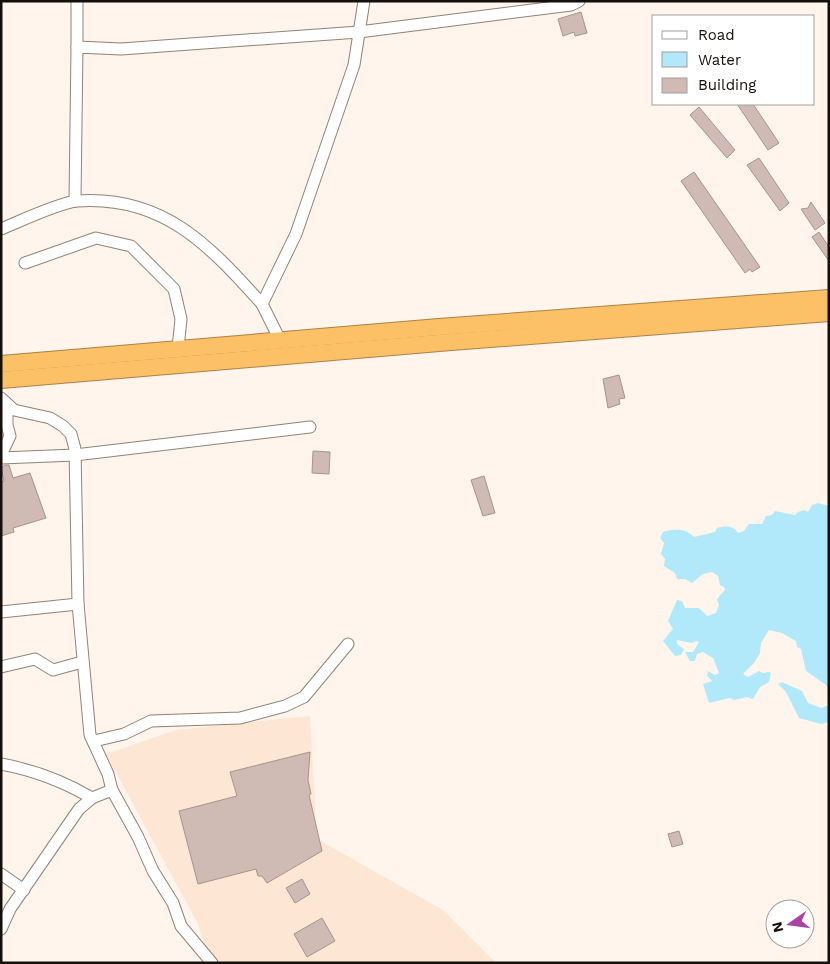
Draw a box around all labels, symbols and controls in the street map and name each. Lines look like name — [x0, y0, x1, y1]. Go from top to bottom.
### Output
legend — [652, 15, 815, 105]
text: Road — [698, 26, 735, 44]
text: Water — [698, 51, 741, 69]
text: Building — [698, 76, 756, 94]
north arrow — [765, 899, 815, 949]
text: N — [768, 920, 786, 934]

